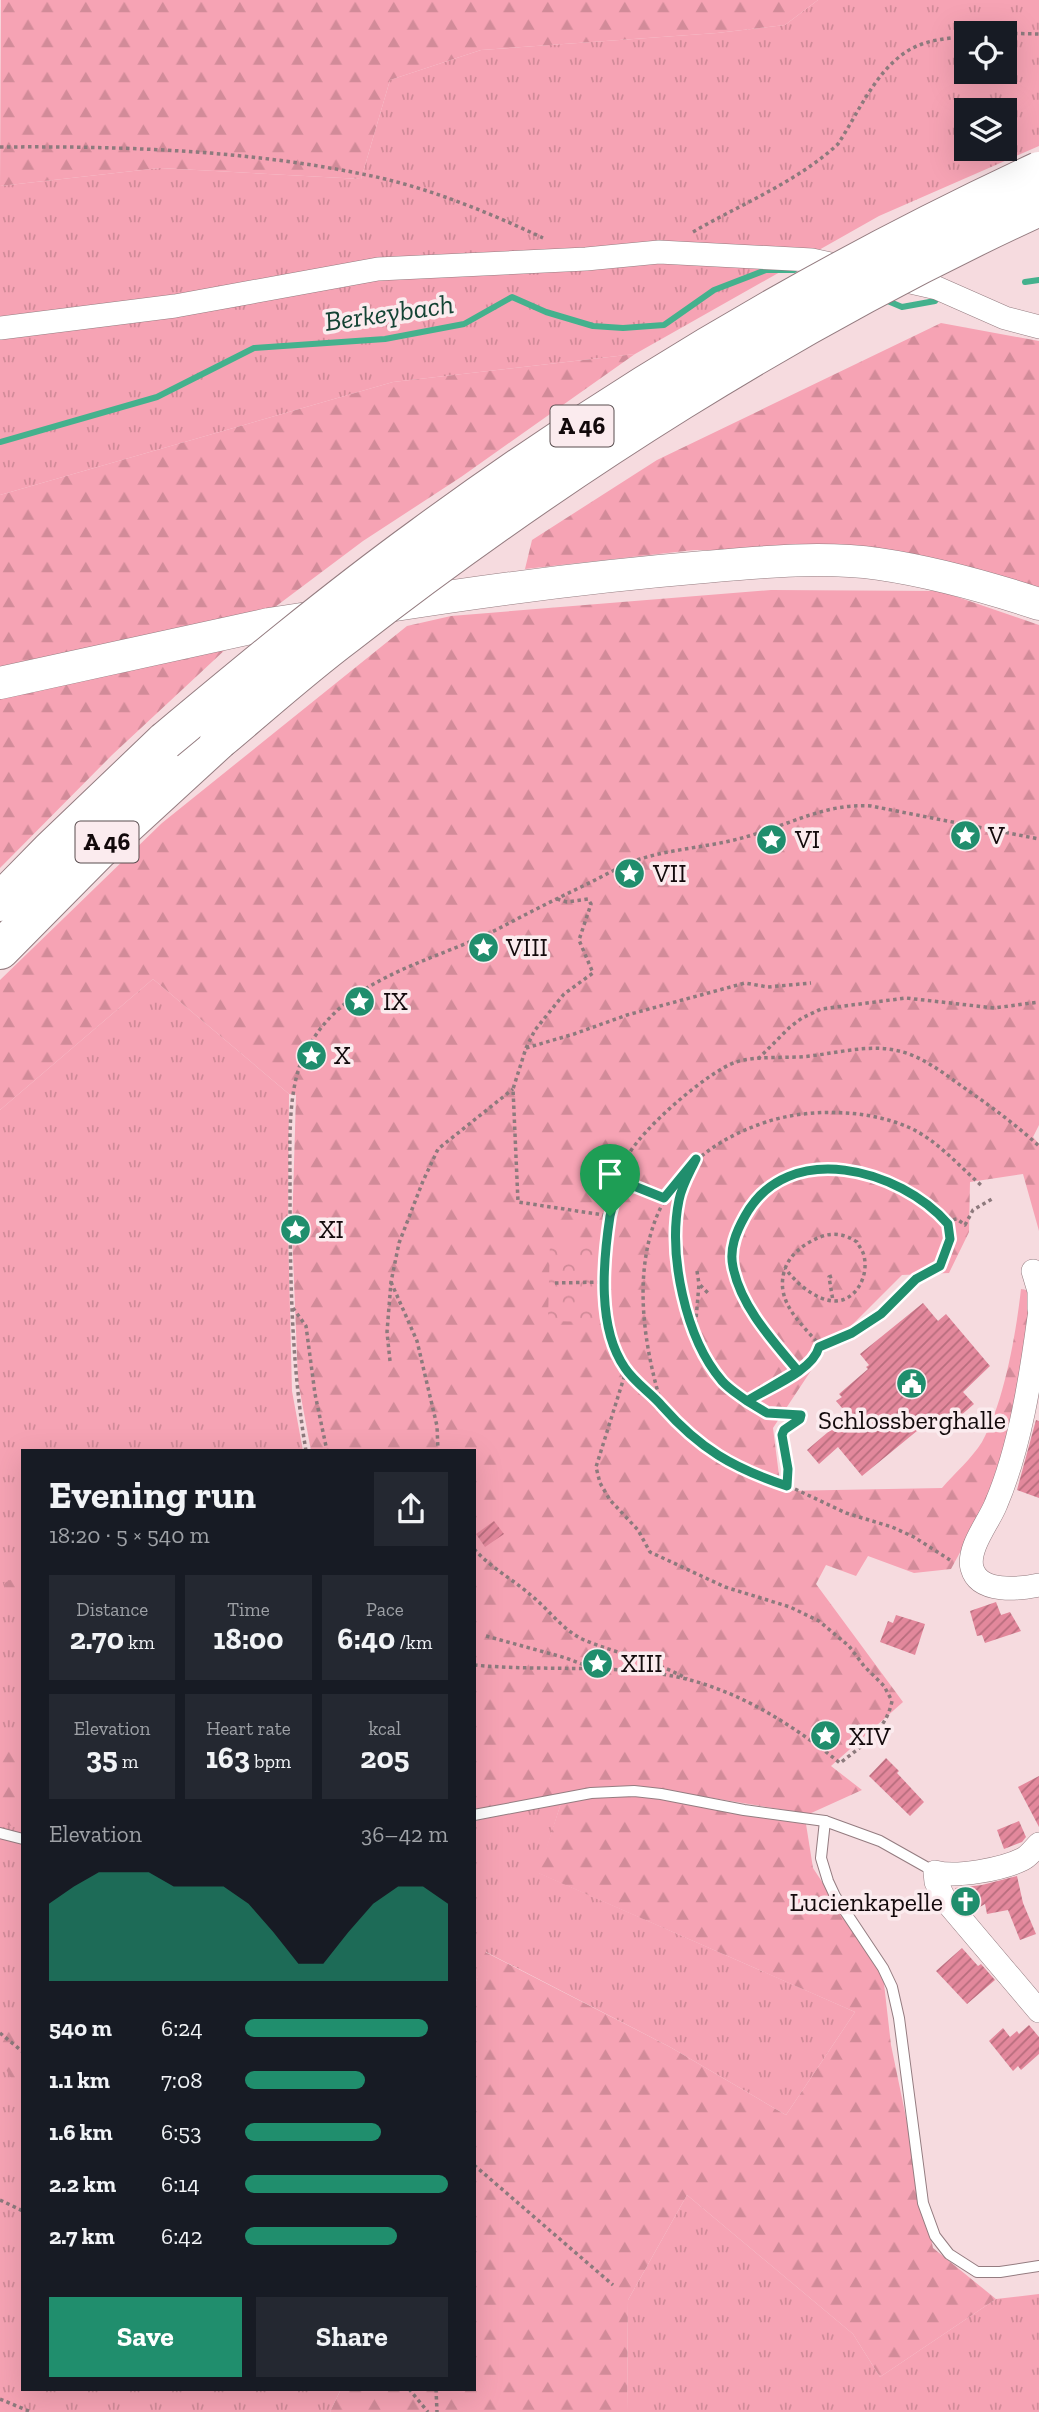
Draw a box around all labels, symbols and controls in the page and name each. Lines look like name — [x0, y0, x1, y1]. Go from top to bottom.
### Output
map controls — [954, 21, 1017, 161]
button: locate — [954, 21, 1017, 84]
button: layers — [954, 98, 1017, 161]
water label: Berkeybach — [322, 287, 456, 338]
road number: A 46 — [550, 405, 614, 446]
place icon: V — [948, 818, 982, 852]
place label: V — [987, 819, 1005, 851]
road number: A 46 — [76, 822, 138, 862]
place icon: VI — [755, 822, 789, 856]
place label: VI — [794, 823, 820, 855]
place icon: VII — [613, 856, 647, 890]
place label: VII — [652, 857, 687, 889]
place icon: VIII — [466, 930, 500, 964]
place label: VIII — [505, 931, 548, 963]
place icon: IX — [343, 984, 377, 1018]
place label: IX — [383, 985, 408, 1017]
place icon: X — [294, 1038, 328, 1072]
place label: X — [334, 1039, 351, 1071]
pin — [580, 1144, 640, 1216]
icon: arrive — [591, 1155, 629, 1193]
place icon: XI — [279, 1212, 313, 1246]
place label: XI — [319, 1213, 344, 1245]
public building icon: Schlossberghalle — [895, 1367, 929, 1401]
place label: Schlossberghalle — [818, 1404, 1006, 1436]
text: Evening run — [49, 1472, 256, 1518]
button: share — [374, 1472, 448, 1546]
text: 18:20 · 5 × 540 m — [49, 1521, 210, 1549]
text: Distance — [76, 1598, 148, 1621]
text: Time — [227, 1598, 270, 1621]
text: Pace — [366, 1598, 404, 1621]
text: 2.70 — [70, 1621, 124, 1657]
text: 18:00 — [213, 1621, 284, 1657]
text: 6:40 — [337, 1621, 395, 1657]
text: km — [124, 1631, 155, 1654]
text: /km — [395, 1631, 432, 1654]
place icon: XIII — [581, 1646, 615, 1680]
place label: XIII — [621, 1647, 663, 1679]
text: Elevation — [74, 1717, 151, 1740]
text: Heart rate — [206, 1717, 291, 1740]
text: kcal — [369, 1717, 401, 1740]
place icon: XIV — [809, 1719, 843, 1753]
place label: XIV — [849, 1720, 891, 1752]
text: 35 — [86, 1740, 118, 1776]
text: 163 — [206, 1740, 250, 1776]
text: 205 — [360, 1740, 409, 1776]
text: m — [118, 1750, 138, 1773]
text: bpm — [250, 1750, 291, 1773]
text: Elevation — [49, 1820, 142, 1848]
text: 36–42 m — [361, 1820, 448, 1848]
church icon: Lucienkapelle — [949, 1885, 983, 1919]
place label: Lucienkapelle — [789, 1886, 943, 1918]
text: 540 m — [49, 2014, 112, 2042]
text: 6:24 — [161, 2014, 203, 2042]
text: 1.1 km — [49, 2066, 110, 2094]
text: 7:08 — [161, 2066, 203, 2094]
text: 1.6 km — [49, 2118, 113, 2146]
text: 6:53 — [161, 2118, 201, 2146]
text: 2.2 km — [49, 2170, 116, 2198]
text: 6:14 — [161, 2170, 200, 2198]
text: 2.7 km — [49, 2222, 115, 2250]
text: 6:42 — [161, 2222, 203, 2250]
button: Save — [49, 2297, 242, 2377]
button: Share — [256, 2297, 448, 2377]

